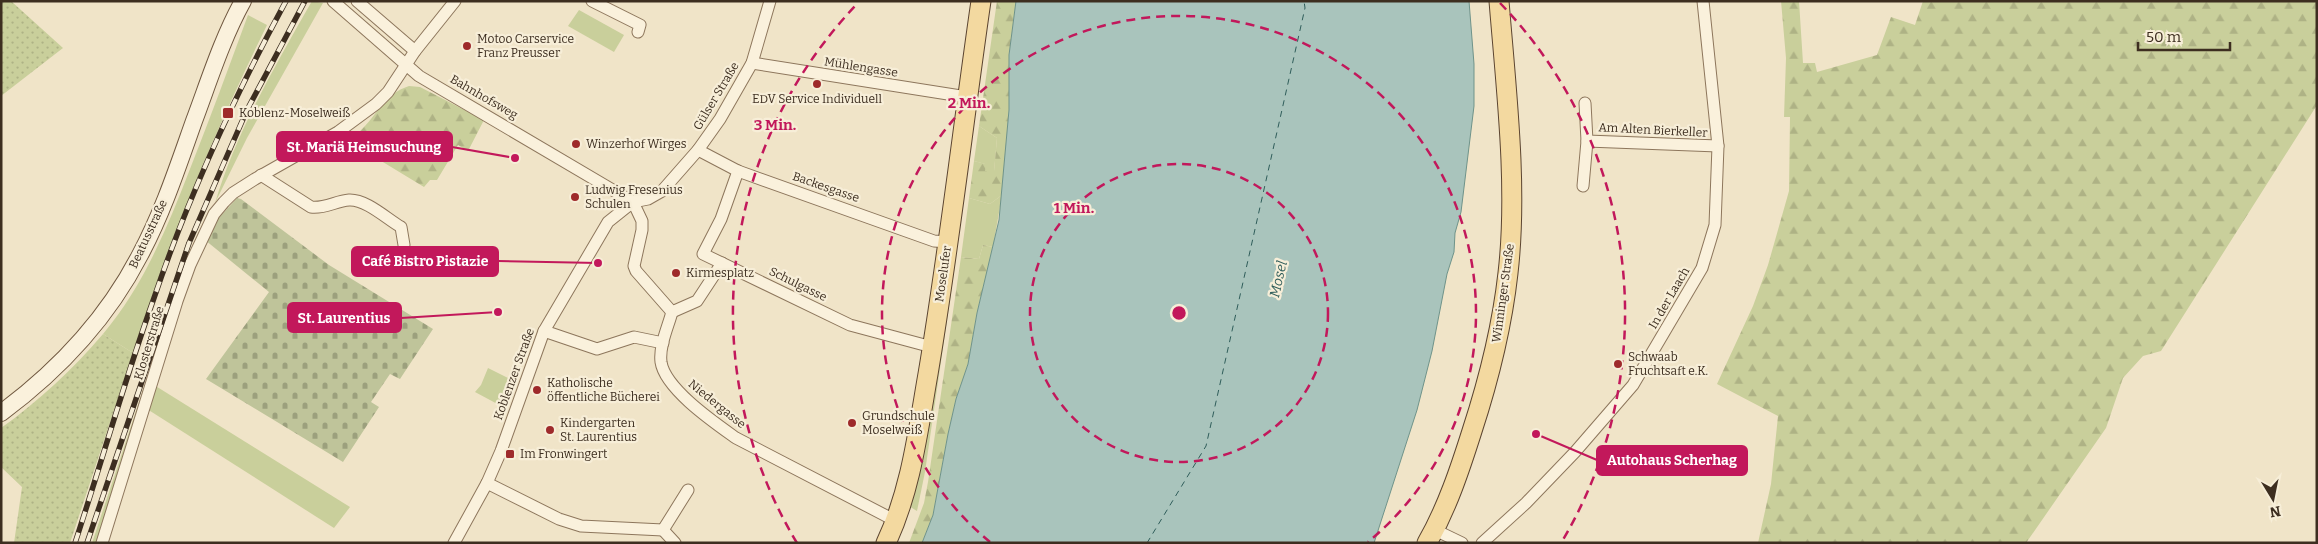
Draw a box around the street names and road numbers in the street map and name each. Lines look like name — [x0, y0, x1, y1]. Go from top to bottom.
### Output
street label: Mühlengasse — [823, 54, 899, 80]
street label: Gülser Straße — [690, 60, 742, 132]
street label: Bahnhofsweg — [448, 72, 521, 122]
street label: Am Alten Bierkeller — [1598, 120, 1709, 140]
street label: Backesgasse — [791, 169, 861, 205]
street label: Beatusstraße — [126, 197, 170, 271]
street label: Winninger Straße — [1489, 243, 1517, 343]
street label: Moselufer — [932, 244, 954, 303]
street label: Schulgasse — [767, 264, 829, 304]
street label: In der Laach — [1646, 264, 1692, 331]
street label: Klosterstraße — [131, 304, 167, 382]
street label: Koblenzer Straße — [491, 326, 537, 422]
street label: Niedergasse — [686, 377, 748, 431]

